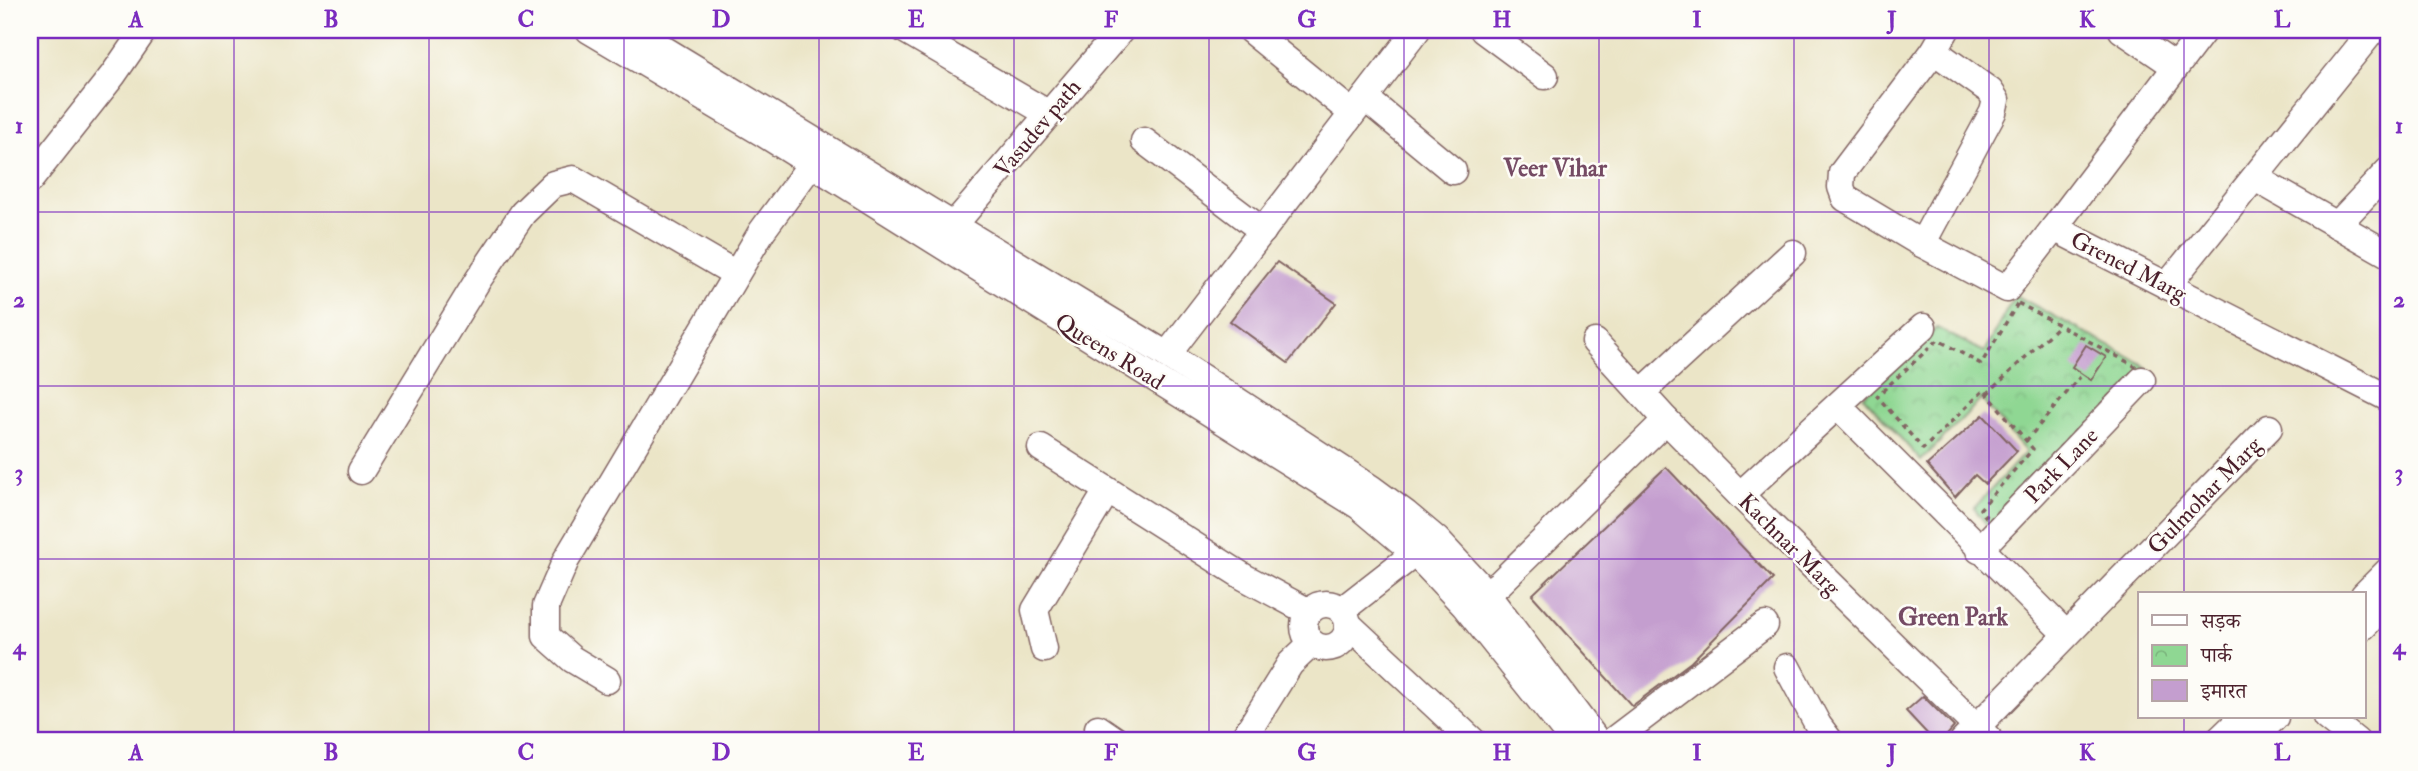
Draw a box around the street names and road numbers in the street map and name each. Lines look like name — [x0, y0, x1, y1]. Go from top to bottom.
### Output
street label: Vasudev path — [988, 73, 1088, 184]
street label: Grened Marg — [2066, 225, 2192, 308]
street label: Queens Road — [1050, 306, 1170, 396]
street label: Park Lane — [2018, 421, 2105, 509]
street label: Gulmohar Marg — [2141, 430, 2268, 560]
street label: Kachnar Marg — [1732, 487, 1847, 602]

